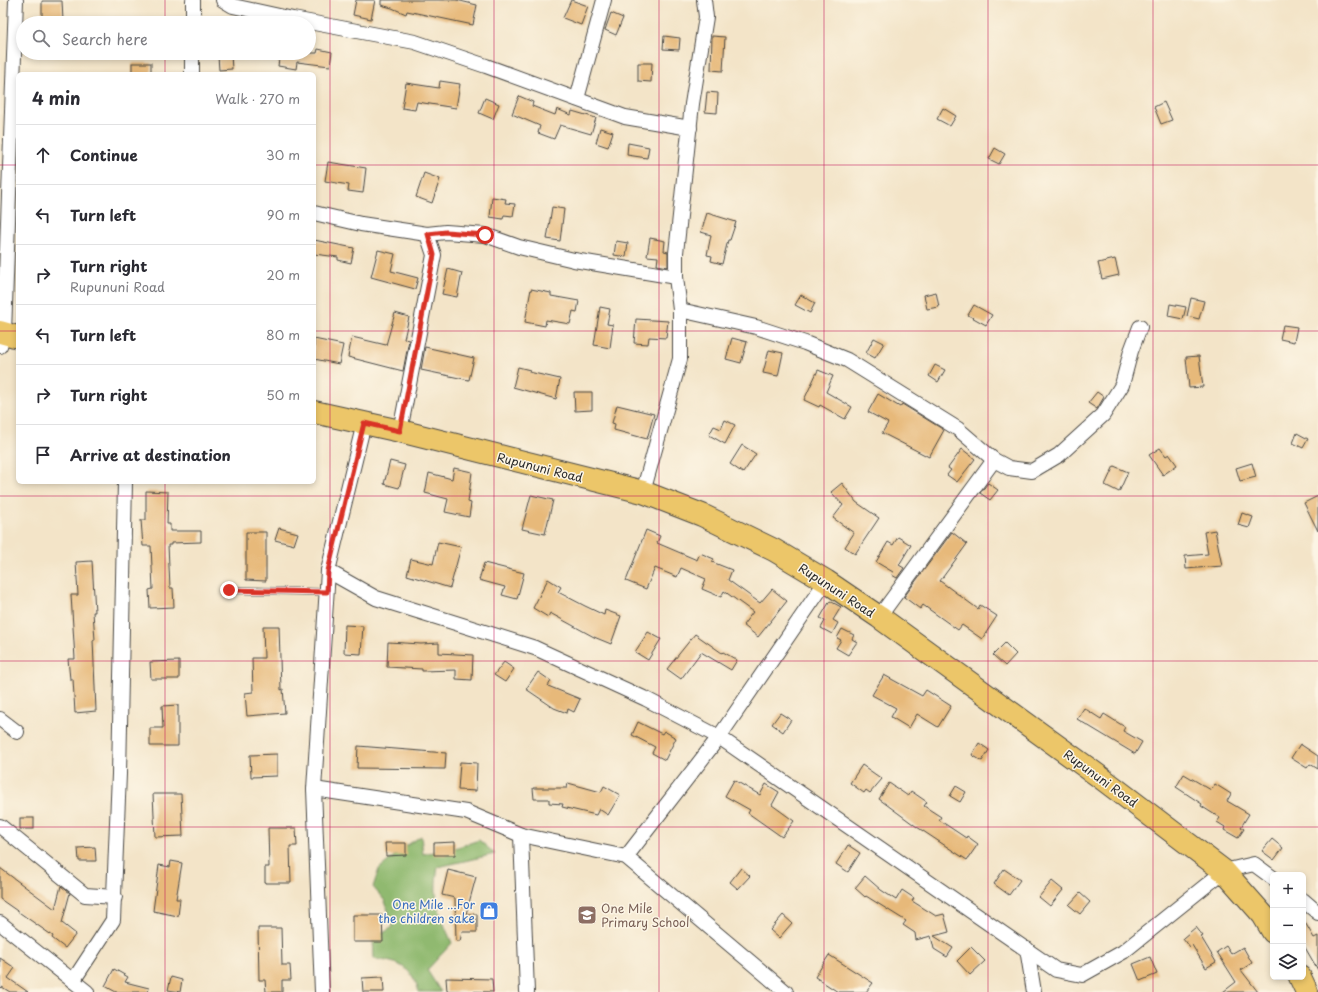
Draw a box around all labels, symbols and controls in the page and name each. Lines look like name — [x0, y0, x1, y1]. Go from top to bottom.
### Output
search box — [16, 16, 316, 60]
icon: search — [30, 27, 52, 49]
text: Search here — [62, 27, 148, 50]
text: 4 min — [32, 85, 80, 111]
text: Walk · 270 m — [215, 89, 300, 108]
text: Continue — [70, 143, 138, 166]
icon: ahead — [32, 144, 54, 166]
text: 30 m — [266, 145, 300, 164]
text: Turn left — [70, 203, 136, 226]
icon: left — [32, 204, 54, 226]
text: 90 m — [267, 205, 300, 224]
route start — [476, 226, 494, 244]
text: Turn right — [70, 254, 147, 277]
icon: right — [32, 264, 54, 286]
text: 20 m — [266, 265, 300, 284]
text: Rupununi Road — [70, 277, 165, 296]
text: Turn left — [70, 323, 136, 346]
icon: left — [32, 324, 54, 346]
text: 80 m — [266, 325, 300, 344]
text: Turn right — [70, 383, 147, 406]
icon: right — [32, 384, 54, 406]
text: 50 m — [266, 385, 300, 404]
text: Arrive at destination — [70, 443, 231, 466]
icon: arrive — [32, 444, 54, 466]
street label: Rupununi Road — [495, 448, 585, 486]
street label: Rupununi Road — [795, 559, 879, 621]
route end — [220, 581, 238, 599]
street label: Rupununi Road — [1060, 745, 1142, 811]
map controls — [1270, 872, 1306, 980]
button: + — [1270, 872, 1306, 908]
place label: One Mile ...For the children sake — [379, 895, 476, 927]
place label: One Mile Primary School — [601, 899, 689, 931]
shop icon: One Mile ...For the children sake — [478, 900, 500, 922]
school or university icon: One Mile Primary School — [576, 904, 598, 926]
button: − — [1270, 908, 1306, 944]
button: layers — [1270, 944, 1306, 980]

